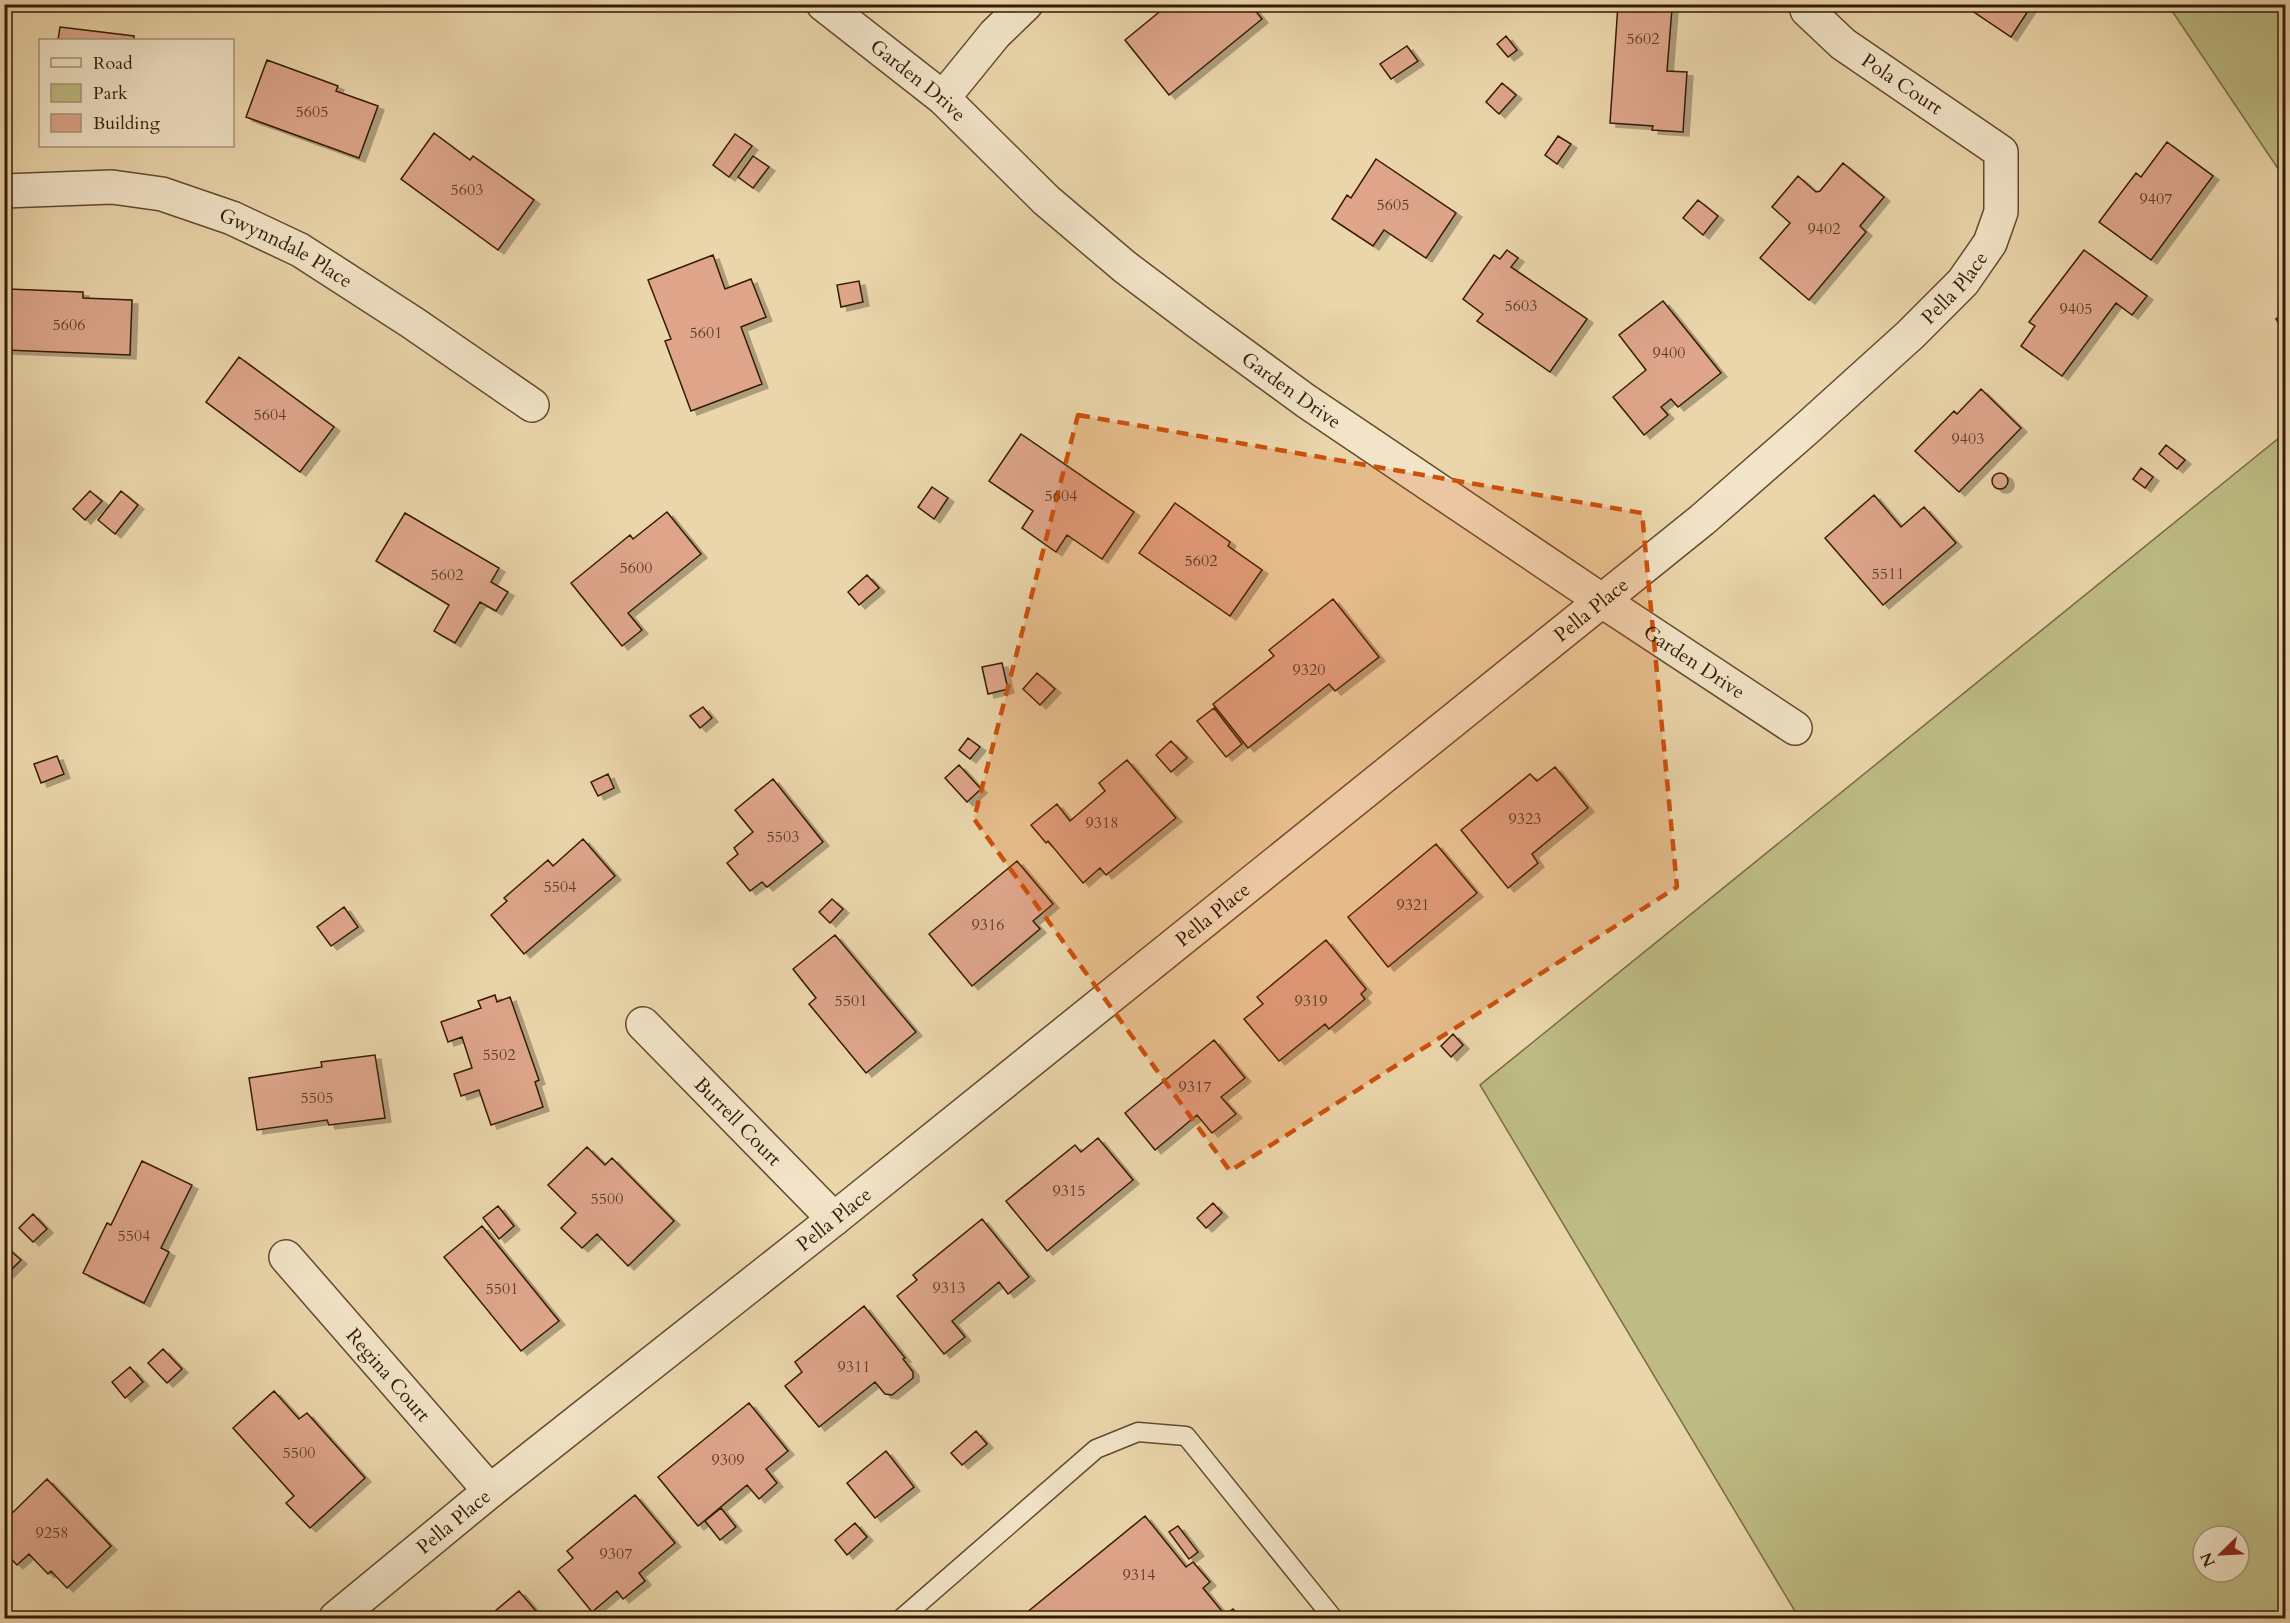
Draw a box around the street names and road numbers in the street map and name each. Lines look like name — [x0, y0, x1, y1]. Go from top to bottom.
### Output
street label: Garden Drive — [865, 33, 972, 127]
street label: Pola Court — [1856, 47, 1948, 121]
street label: Gwynndale Place — [216, 201, 358, 294]
street label: Pella Place — [1915, 246, 1994, 330]
street label: Garden Drive — [1236, 345, 1347, 435]
street label: Pella Place — [1548, 571, 1634, 648]
street label: Garden Drive — [1638, 618, 1751, 705]
street label: Pella Place — [1169, 876, 1256, 953]
street label: Burrell Court — [688, 1071, 788, 1172]
street label: Pella Place — [791, 1181, 877, 1257]
street label: Regina Court — [340, 1322, 437, 1428]
street label: Pella Place — [410, 1483, 496, 1560]

